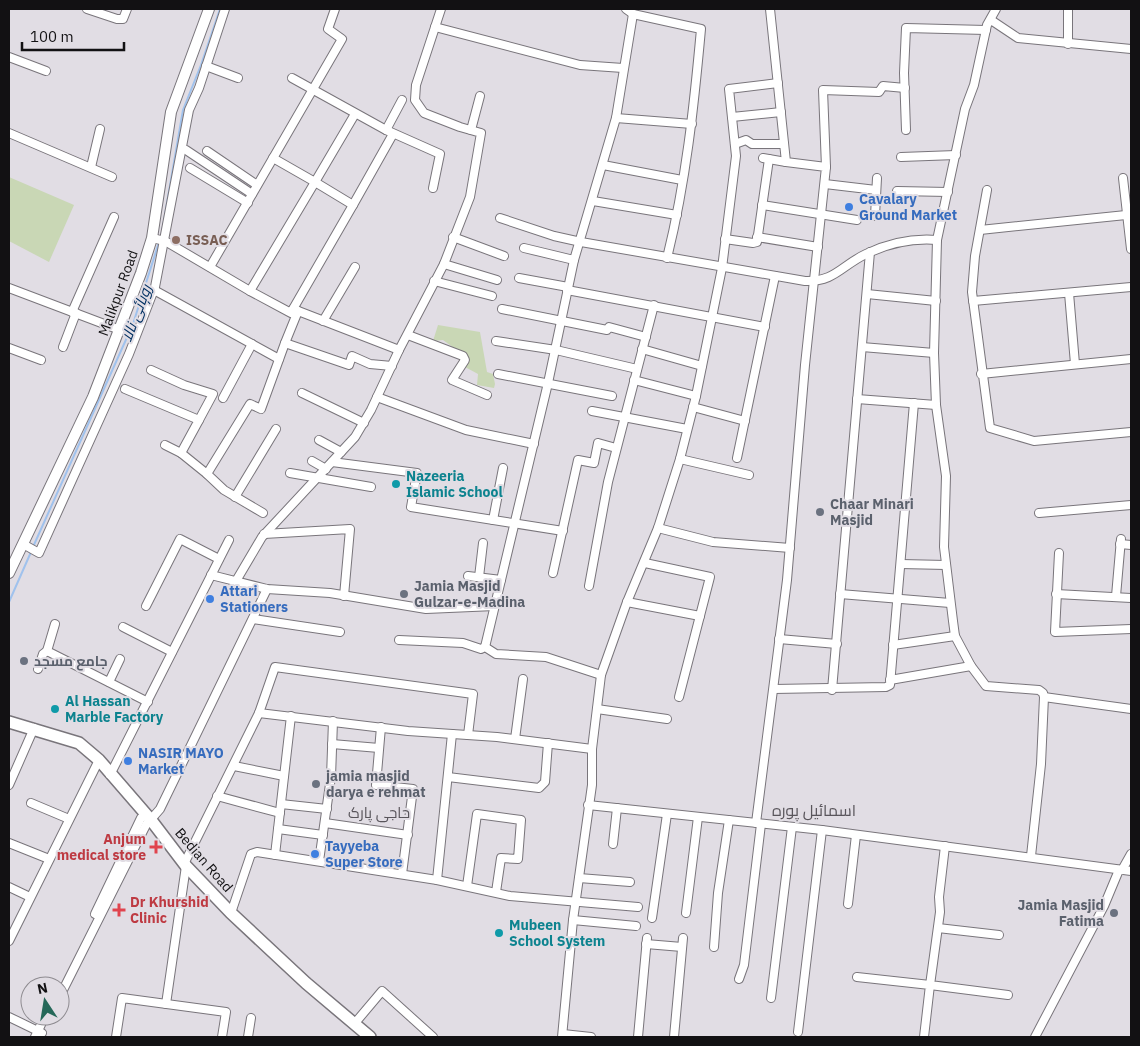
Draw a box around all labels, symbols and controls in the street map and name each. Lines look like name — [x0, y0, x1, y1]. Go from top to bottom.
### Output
scale bar — [22, 20, 125, 52]
text: 100 m — [30, 27, 74, 46]
place label: Cavalary Ground Market — [859, 190, 957, 224]
marker: Cavalary Ground Market — [843, 201, 855, 213]
place label: ISSAC — [186, 231, 228, 249]
marker: ISSAC — [170, 234, 182, 246]
street label: Malikpur Road — [94, 248, 142, 338]
water label: روہائی نالا — [116, 281, 157, 345]
place label: Nazeeria Islamic School — [406, 467, 503, 501]
marker: Nazeeria Islamic School — [390, 478, 402, 490]
place label: Chaar Minari Masjid — [830, 495, 914, 529]
marker: Chaar Minari Masjid — [814, 506, 826, 518]
place label: Jamia Masjid Gulzar-e-Madina — [414, 577, 525, 611]
place label: Attari Stationers — [220, 582, 288, 616]
marker: Jamia Masjid Gulzar-e-Madina — [398, 588, 410, 600]
marker: Attari Stationers — [204, 593, 216, 605]
place label: جامع مسجد — [34, 652, 108, 671]
marker: جامع مسجد — [18, 655, 30, 667]
place label: Al Hassan Marble Factory — [65, 692, 164, 726]
marker: Al Hassan Marble Factory — [49, 703, 61, 715]
place label: NASIR MAYO Market — [138, 744, 224, 778]
marker: NASIR MAYO Market — [122, 755, 134, 767]
place label: jamia masjid darya e rehmat — [325, 767, 426, 801]
marker: jamia masjid darya e rehmat — [310, 778, 322, 790]
district label: اسمائیل پورہ — [772, 800, 856, 822]
district label: حاجی پارک — [348, 803, 410, 823]
street label: Bedian Road — [171, 824, 237, 896]
place label: Anjum medical store — [57, 830, 146, 864]
place label: Tayyeba Super Store — [325, 837, 403, 871]
marker: Anjum medical store — [150, 841, 162, 853]
marker: Tayyeba Super Store — [309, 848, 321, 860]
place label: Dr Khurshid Clinic — [130, 893, 209, 927]
place label: Jamia Masjid Fatima — [1017, 896, 1104, 930]
marker: Dr Khurshid Clinic — [112, 903, 126, 917]
marker: Jamia Masjid Fatima — [1108, 907, 1120, 919]
place label: Mubeen School System — [509, 916, 605, 950]
marker: Mubeen School System — [493, 927, 505, 939]
north arrow — [20, 976, 70, 1026]
text: N — [35, 978, 49, 998]

